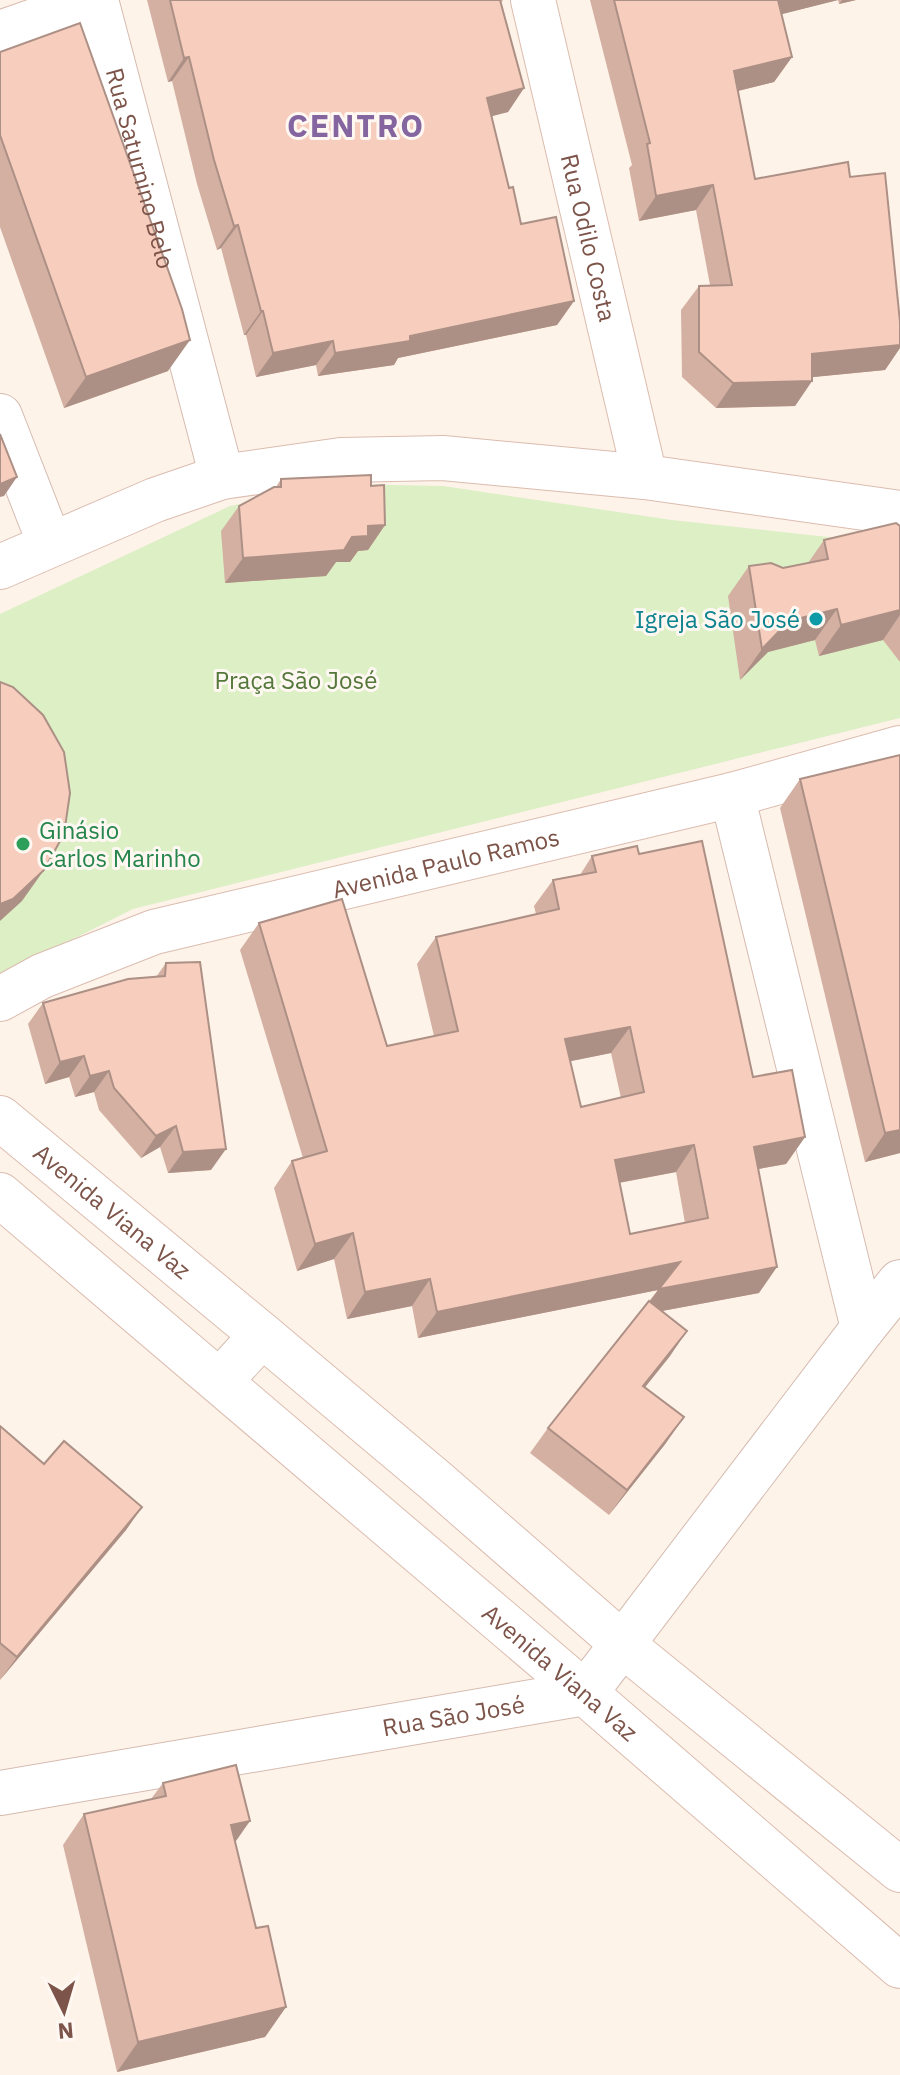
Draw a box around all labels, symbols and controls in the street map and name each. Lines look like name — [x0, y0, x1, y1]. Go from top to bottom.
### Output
street label: Rua Saturnino Belo — [99, 64, 182, 272]
district label: CENTRO — [287, 104, 425, 146]
street label: Rua Odilo Costa — [554, 151, 624, 325]
place label: Igreja São José — [635, 603, 800, 635]
marker: Igreja São José — [807, 610, 825, 628]
park label: Praça São José — [215, 664, 377, 696]
place label: Ginásio Carlos Marinho — [39, 814, 201, 874]
street label: Avenida Paulo Ramos — [329, 821, 562, 905]
marker: Ginásio Carlos Marinho — [14, 835, 32, 853]
street label: Avenida Viana Vaz — [27, 1137, 198, 1286]
street label: Avenida Viana Vaz — [476, 1597, 645, 1748]
street label: Rua São José — [380, 1688, 527, 1743]
north arrow — [24, 1971, 104, 2051]
text: N — [57, 2016, 75, 2047]

